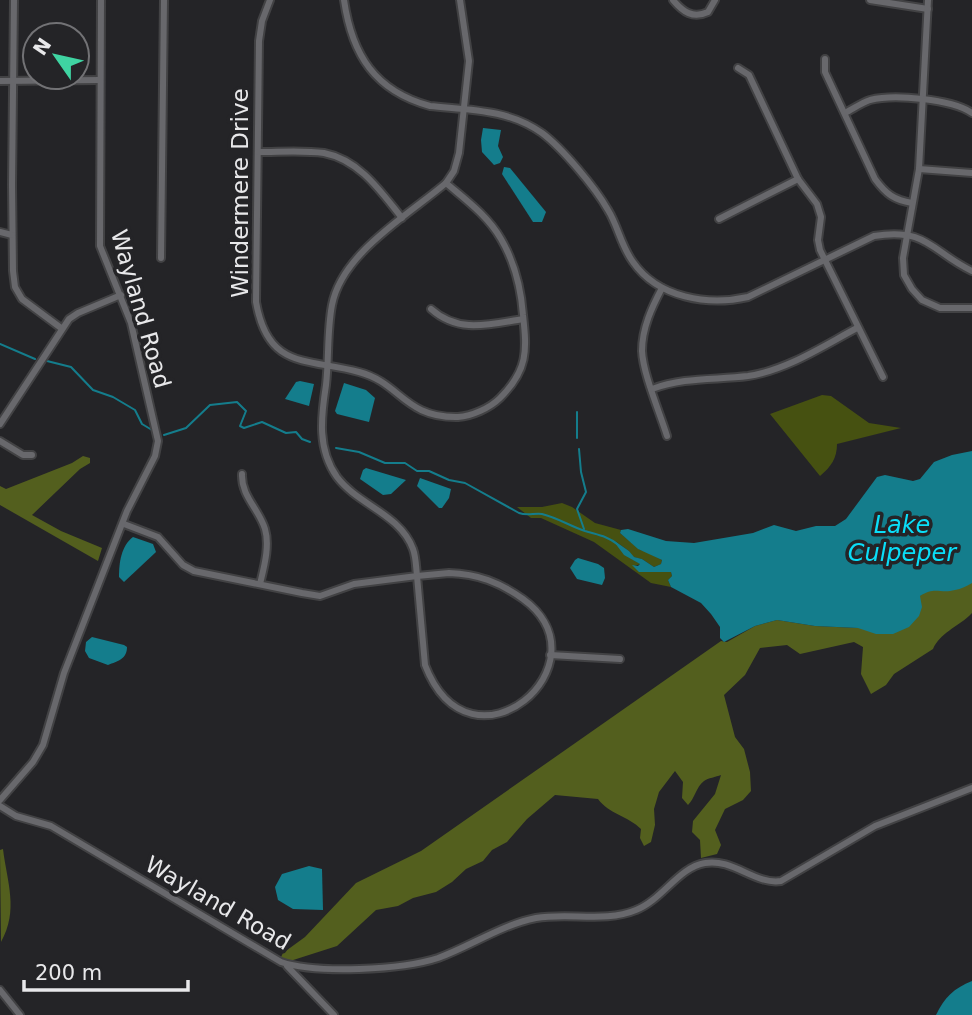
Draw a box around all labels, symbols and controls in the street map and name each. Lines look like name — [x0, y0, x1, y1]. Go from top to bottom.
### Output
north arrow — [21, 21, 91, 91]
text: N — [28, 34, 55, 59]
street label: Windermere Drive — [227, 88, 253, 298]
street label: Wayland Road — [106, 227, 176, 391]
water label: Lake Culpeper — [848, 511, 958, 567]
street label: Wayland Road — [141, 851, 295, 955]
scale bar — [24, 948, 189, 992]
text: 200 m — [35, 961, 102, 985]

